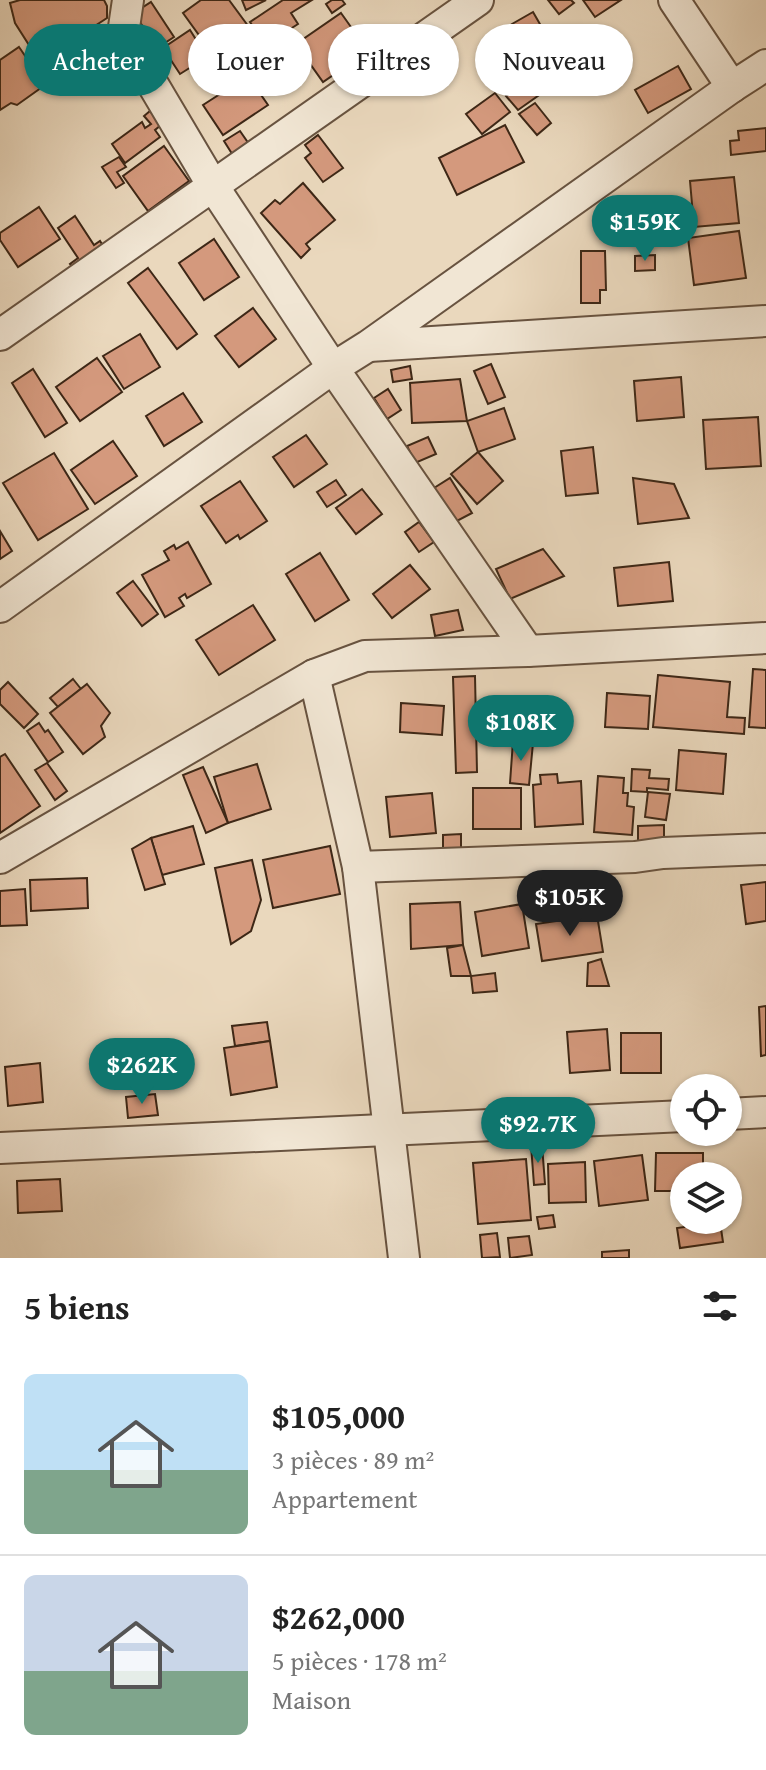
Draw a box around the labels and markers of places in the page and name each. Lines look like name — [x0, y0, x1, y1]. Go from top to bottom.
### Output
pin: $159K — [589, 195, 701, 263]
pin: $108K — [465, 695, 577, 763]
pin: $105K — [514, 870, 626, 938]
pin: $262K — [86, 1038, 198, 1106]
pin: $92.7K — [473, 1097, 603, 1165]

